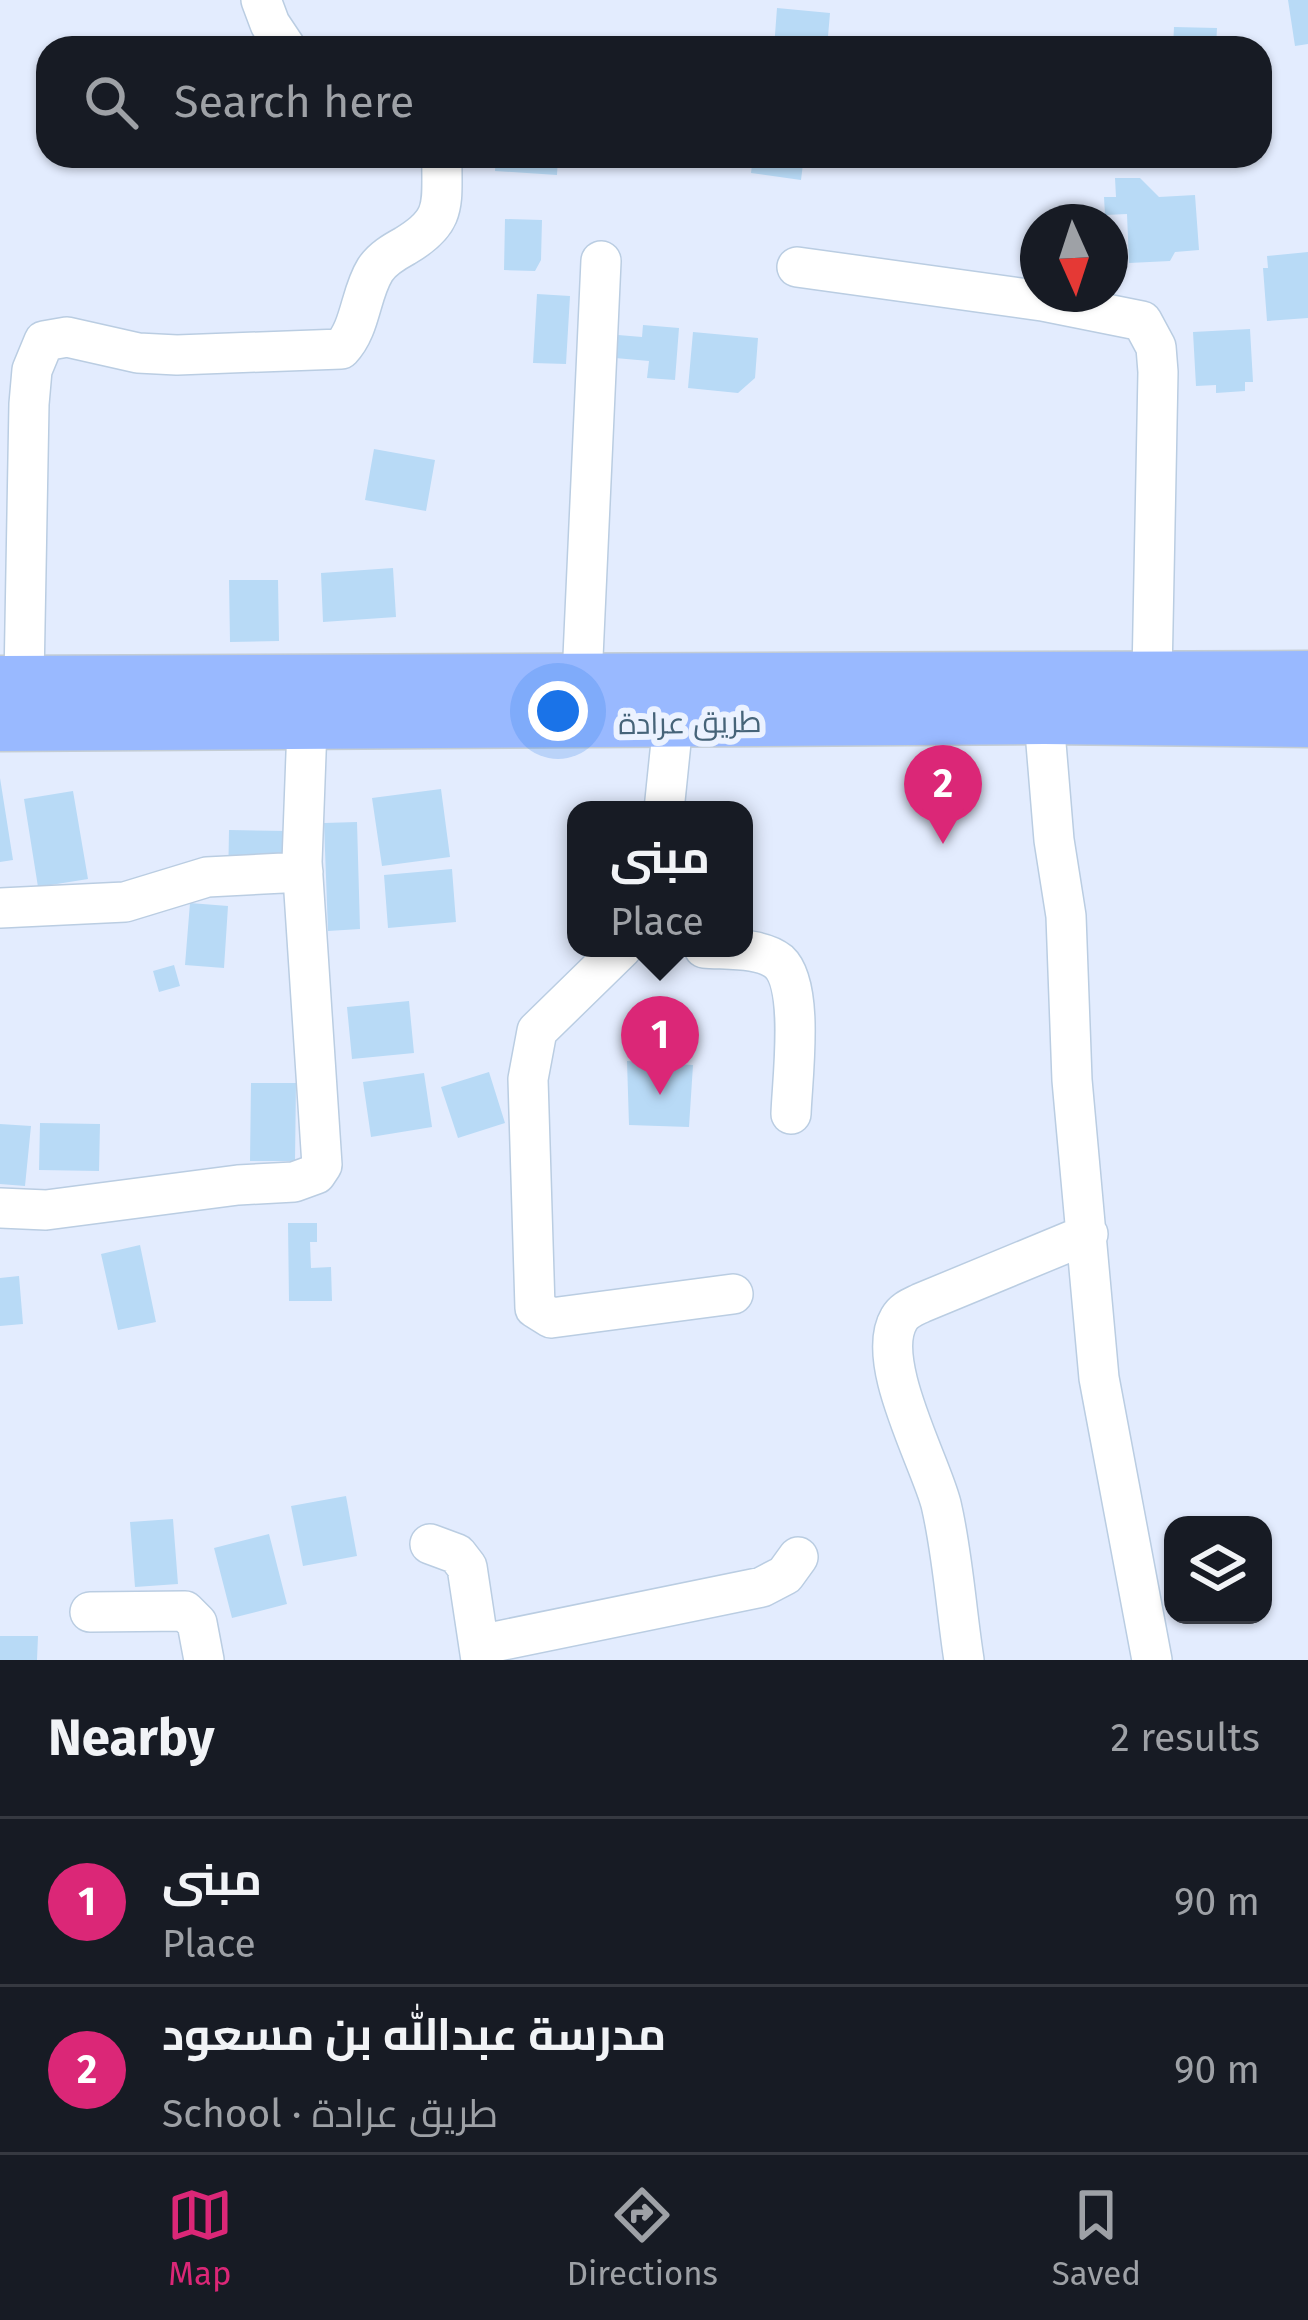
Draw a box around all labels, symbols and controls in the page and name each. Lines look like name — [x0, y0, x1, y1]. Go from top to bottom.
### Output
search box — [36, 36, 1272, 168]
icon: search — [78, 69, 144, 135]
text: Search here — [174, 75, 414, 129]
north arrow — [1020, 204, 1128, 312]
your location — [528, 681, 588, 741]
street label: طريق عرادة — [618, 704, 762, 742]
pin: 2 — [904, 745, 982, 844]
popup — [567, 801, 753, 957]
text: مبنى — [610, 831, 710, 885]
text: Place — [610, 899, 704, 945]
pin: 1 — [621, 996, 699, 1095]
map controls — [1164, 1516, 1272, 1624]
button: layers — [1164, 1516, 1272, 1624]
text: Nearby — [48, 1707, 214, 1769]
text: 2 results — [1111, 1715, 1260, 1761]
text: مبنى — [162, 1853, 262, 1907]
text: 1 — [78, 1879, 96, 1925]
text: 90 m — [1174, 1879, 1260, 1925]
text: Place — [162, 1921, 256, 1967]
text: مدرسة عبدالله بن مسعود — [162, 2008, 666, 2062]
text: 2 — [77, 2047, 97, 2093]
text: 90 m — [1174, 2047, 1260, 2093]
text: School · طريق عرادة — [162, 2091, 498, 2137]
tab: Map — [167, 2182, 233, 2294]
tab: Directions — [567, 2182, 718, 2294]
tab: Saved — [1052, 2182, 1141, 2294]

